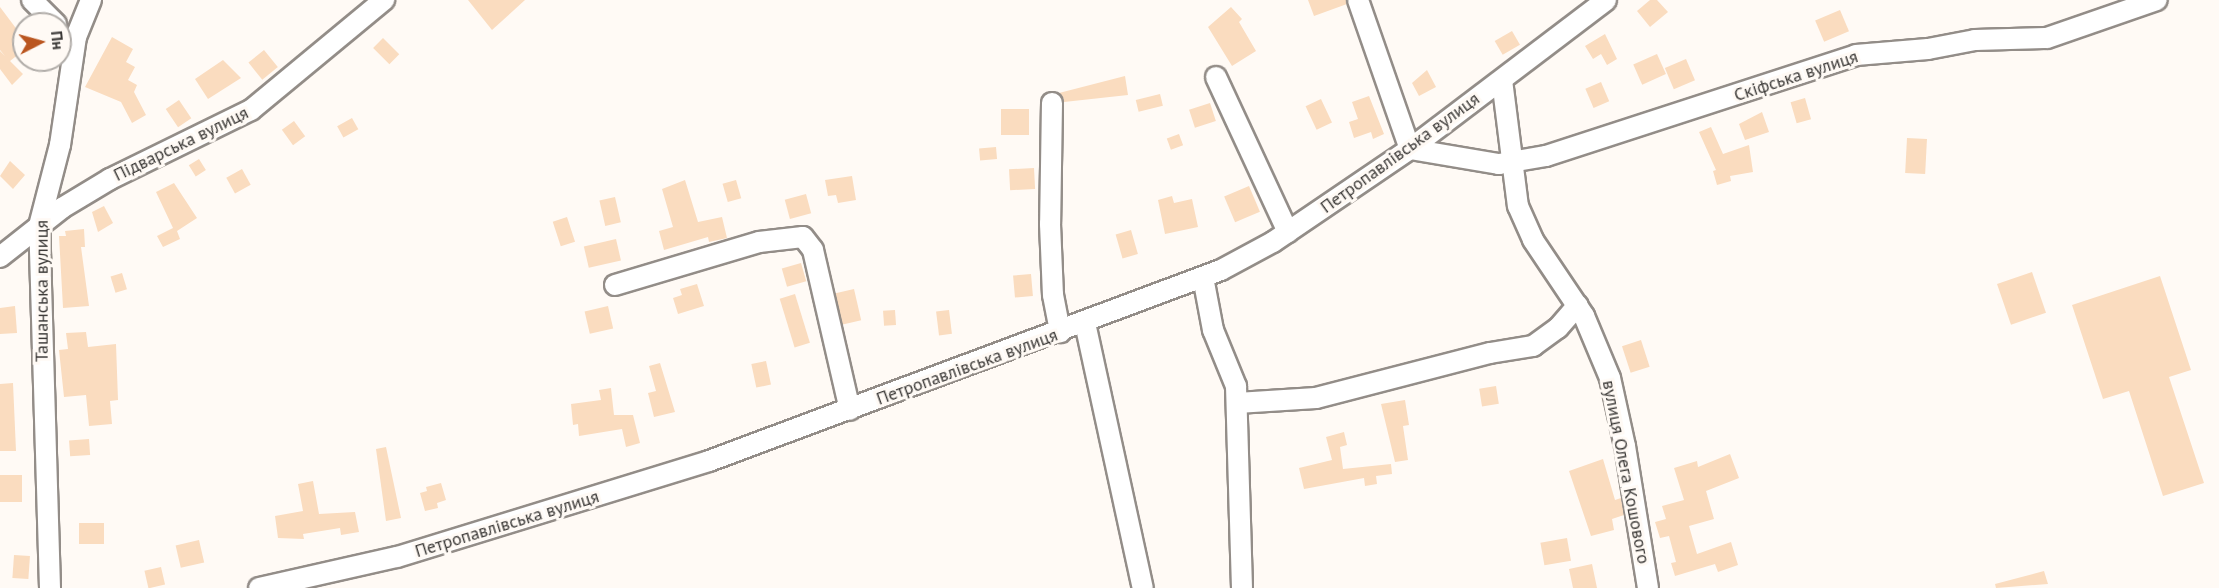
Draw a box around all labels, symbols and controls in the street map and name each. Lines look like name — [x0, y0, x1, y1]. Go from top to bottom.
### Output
north arrow — [12, 12, 72, 72]
text: Пн — [47, 30, 69, 51]
street label: Скіфська вулиця — [1731, 46, 1861, 106]
street label: Петропавлівська вулиця — [1316, 88, 1484, 218]
street label: Підварська вулиця — [110, 102, 252, 186]
street label: Ташанська вулиця — [31, 220, 53, 362]
street label: Петропавлівська вулиця — [873, 324, 1061, 410]
street label: вулиця Олега Кошового — [1598, 378, 1654, 566]
street label: Петропавлівська вулиця — [412, 486, 602, 562]

